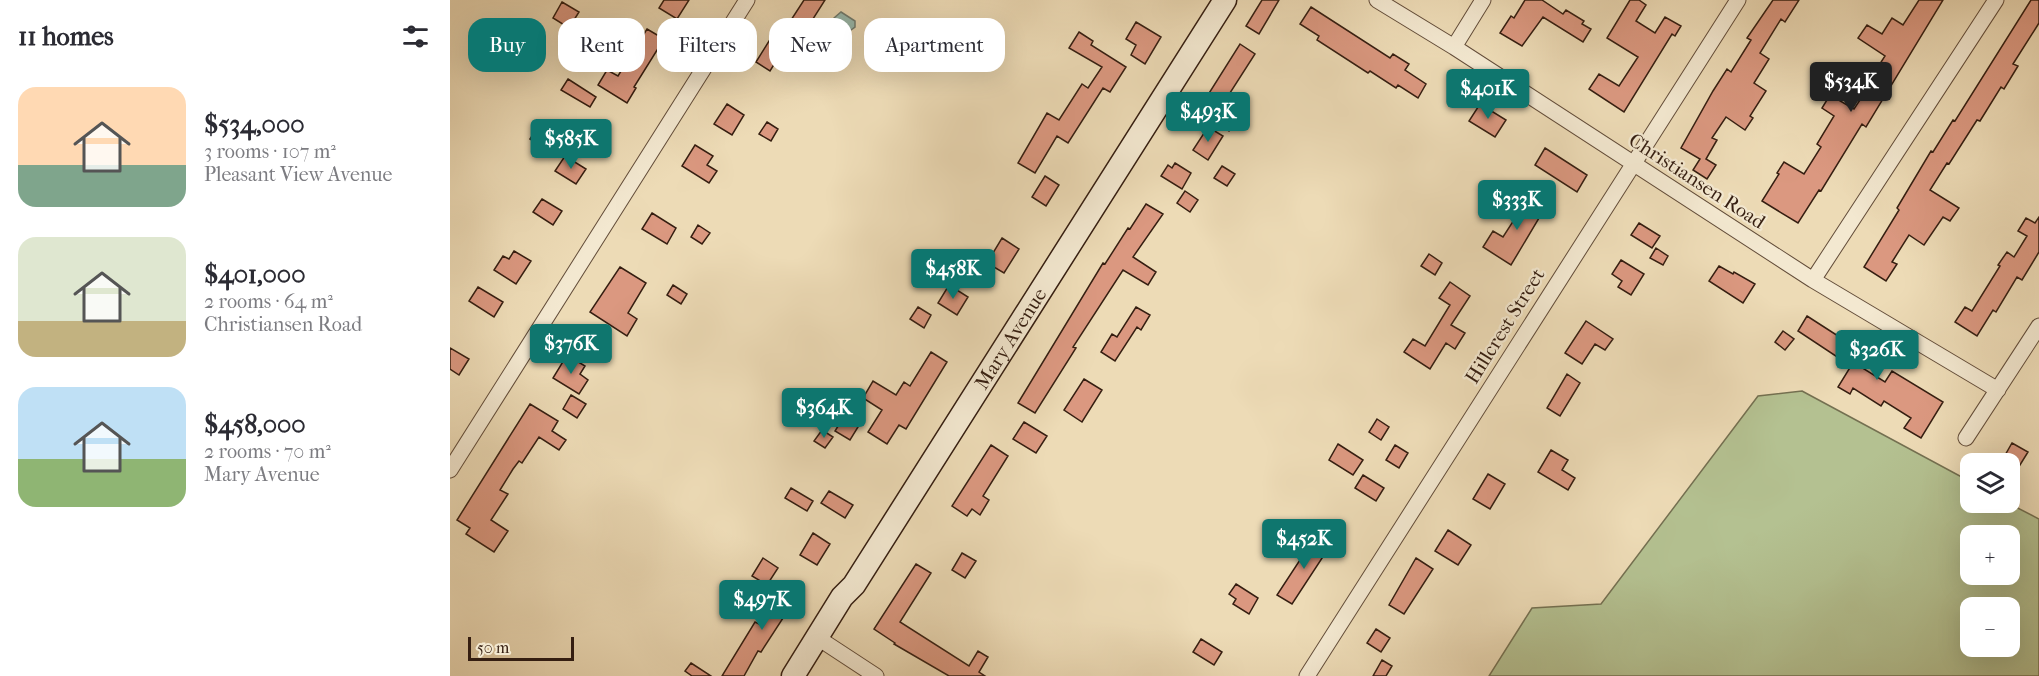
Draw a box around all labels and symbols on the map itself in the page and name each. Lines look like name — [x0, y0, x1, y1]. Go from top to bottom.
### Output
pin: $534K — [1809, 62, 1893, 113]
pin: $401K — [1446, 69, 1530, 120]
pin: $493K — [1166, 92, 1250, 143]
pin: $585K — [529, 119, 613, 170]
street label: Christiansen Road — [1624, 128, 1770, 234]
pin: $333K — [1475, 180, 1559, 231]
pin: $458K — [911, 249, 995, 300]
street label: Hillcrest Street — [1460, 264, 1550, 388]
street label: Mary Avenue — [970, 283, 1051, 393]
pin: $376K — [529, 324, 613, 375]
pin: $326K — [1835, 330, 1919, 381]
pin: $364K — [782, 388, 866, 439]
pin: $452K — [1262, 519, 1346, 570]
pin: $497K — [720, 580, 804, 631]
scale bar — [468, 634, 574, 662]

